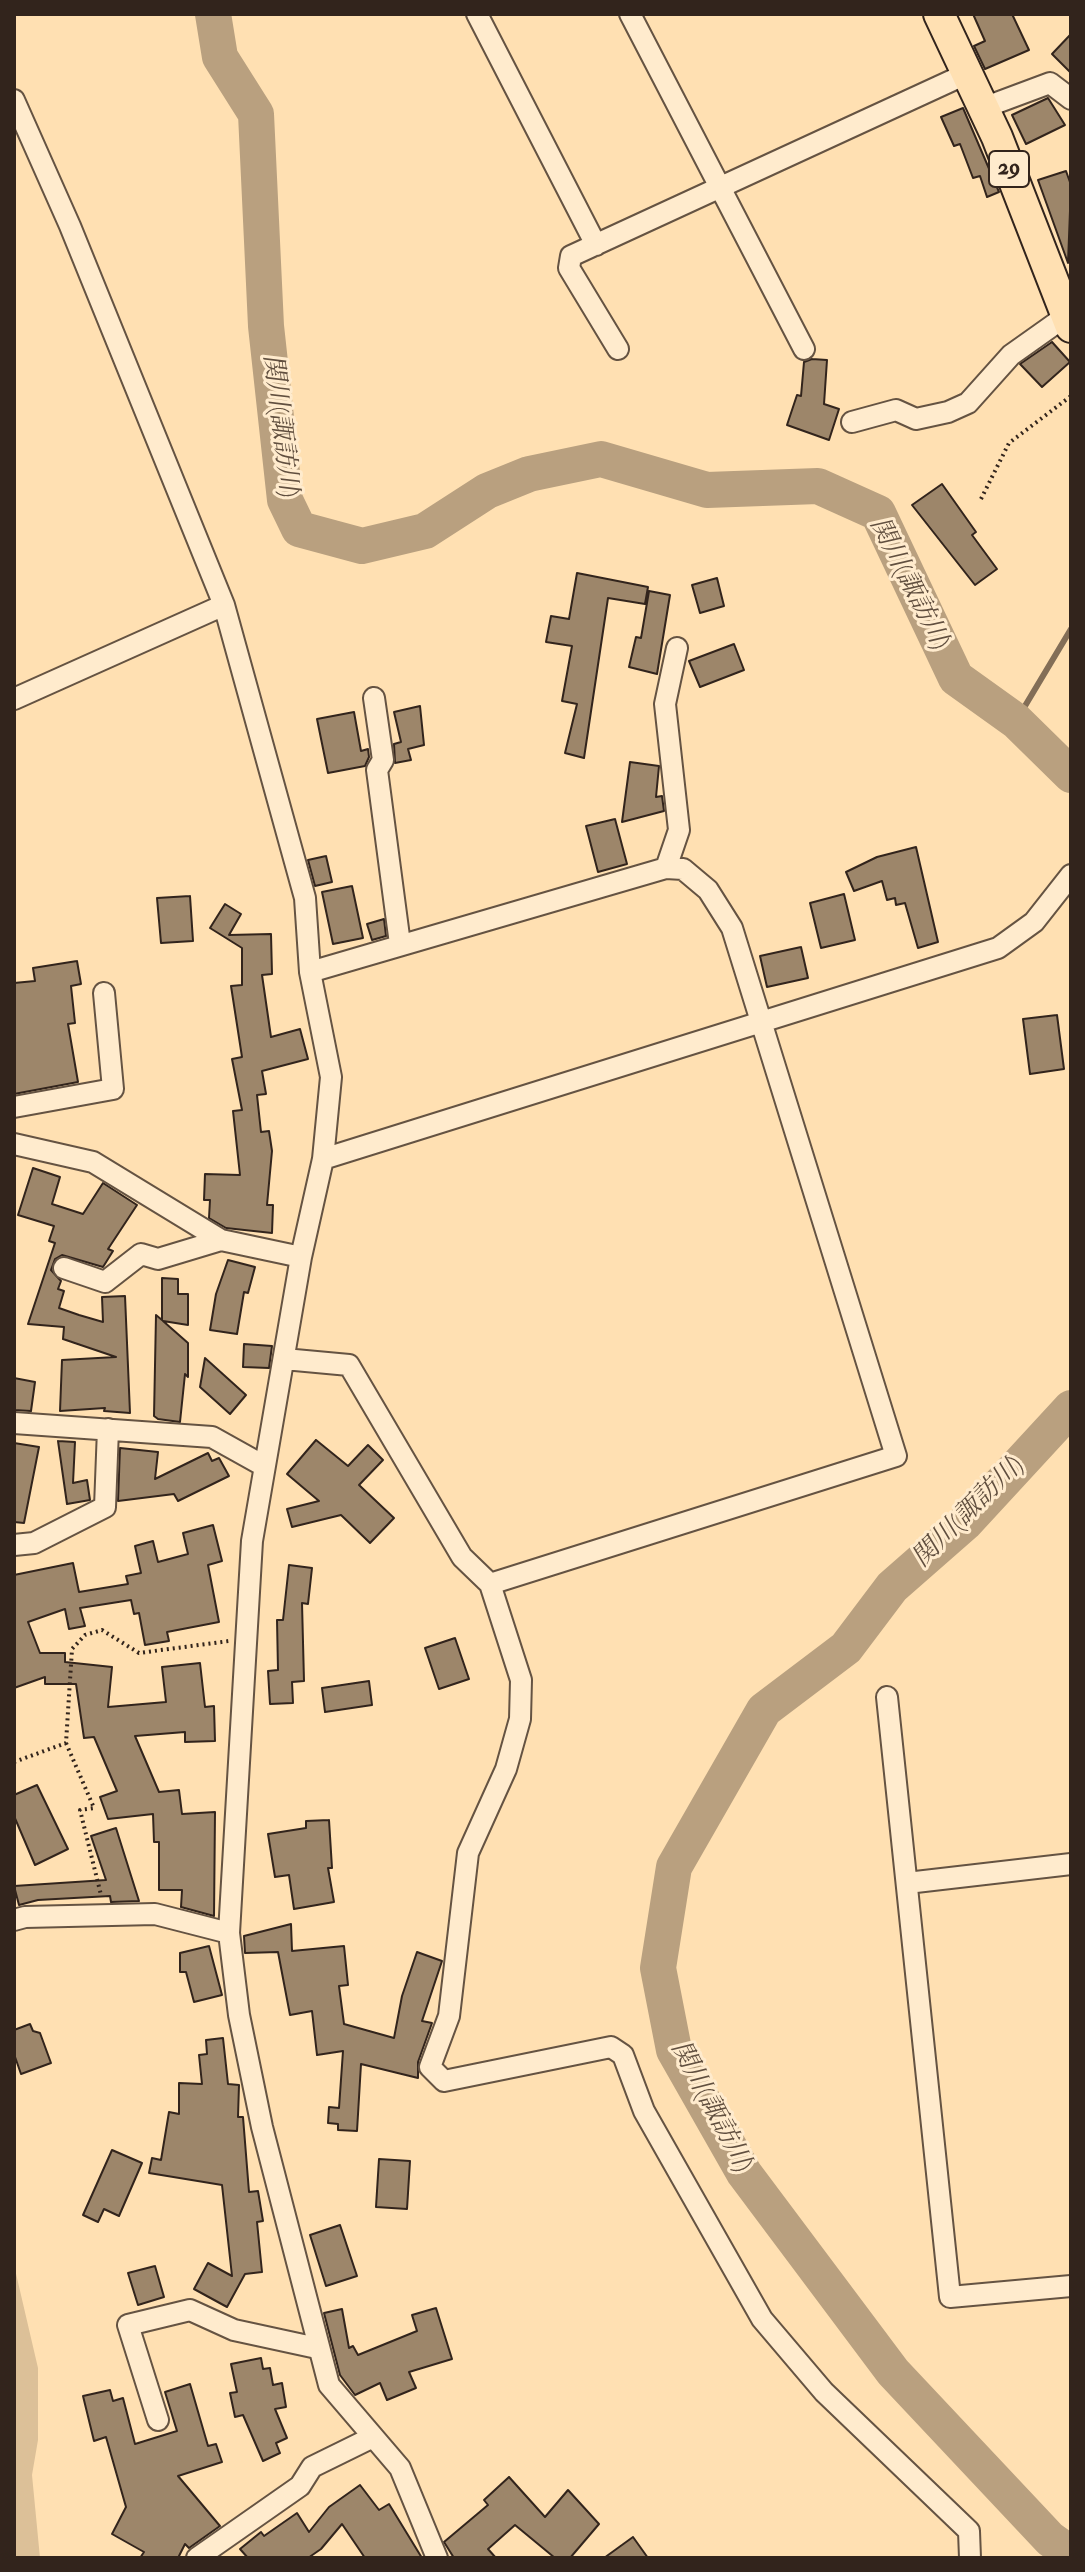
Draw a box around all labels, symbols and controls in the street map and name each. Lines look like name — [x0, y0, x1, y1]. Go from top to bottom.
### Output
road number: 29 — [989, 151, 1029, 187]
water label: 関川(諏訪川) — [255, 353, 303, 499]
water label: 関川(諏訪川) — [862, 513, 954, 655]
water label: 関川(諏訪川) — [907, 1451, 1031, 1575]
water label: 関川(諏訪川) — [663, 2036, 757, 2178]

